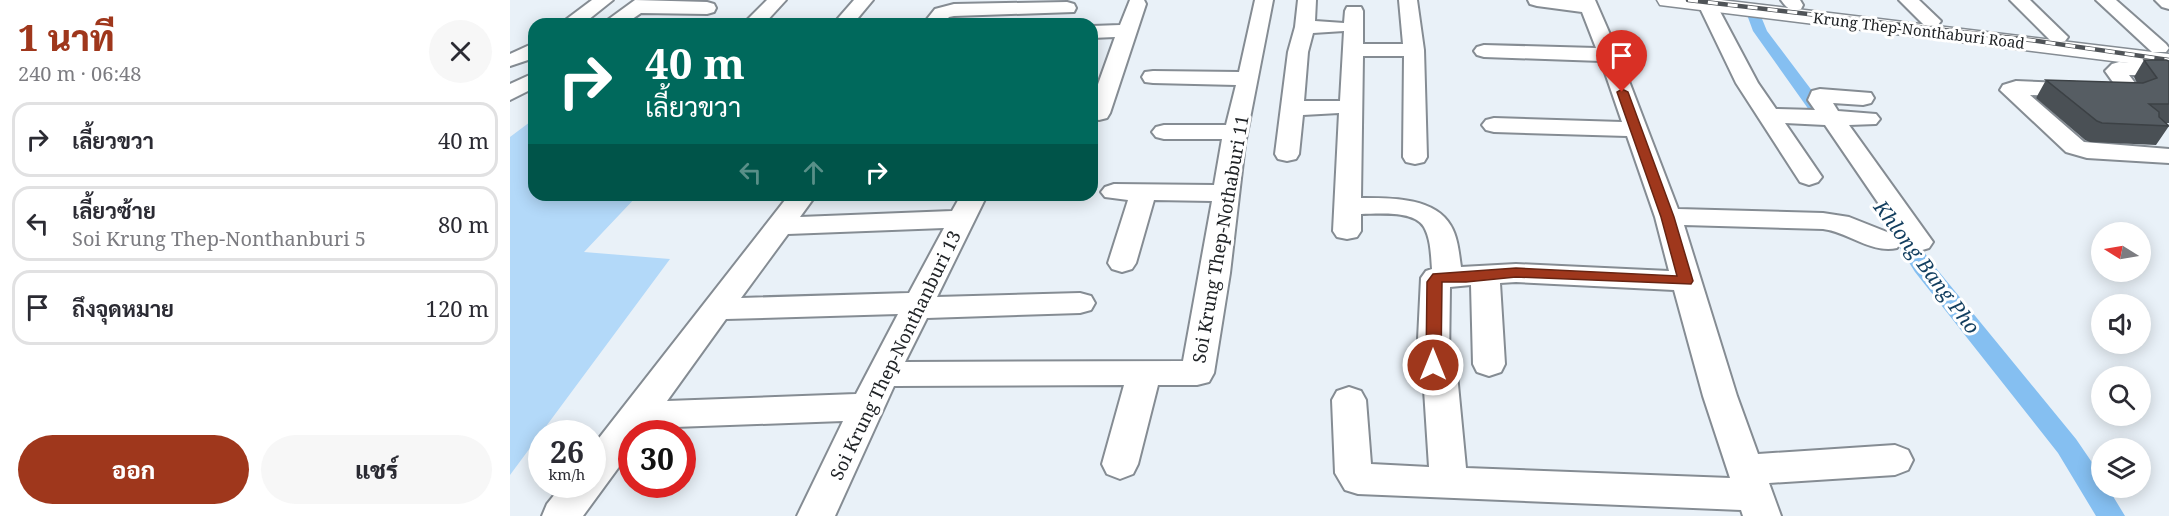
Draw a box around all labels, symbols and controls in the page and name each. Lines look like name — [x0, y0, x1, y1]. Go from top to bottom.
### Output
street label: Krung Thep-Nonthaburi Road — [1812, 7, 2026, 53]
text: 1 นาที — [18, 13, 115, 62]
button: close — [429, 20, 492, 83]
pin — [1596, 30, 1647, 92]
text: 40 m — [645, 34, 745, 91]
icon: arrive — [1605, 39, 1638, 72]
icon: right — [546, 42, 624, 120]
text: 240 m · 06:48 — [18, 60, 141, 87]
text: เลี้ยวขวา — [645, 88, 741, 125]
street label: Soi Krung Thep-Nothaburi 11 — [1186, 113, 1254, 365]
icon: right — [21, 123, 54, 156]
text: เลี้ยวขวา — [72, 125, 154, 155]
text: 40 m — [438, 125, 489, 155]
icon: left — [734, 156, 767, 189]
icon: ahead — [797, 156, 830, 189]
icon: right — [860, 156, 893, 189]
water label: Khlong Bang Pho — [1867, 194, 1986, 339]
text: เลี้ยวซ้าย — [72, 195, 156, 225]
icon: left — [21, 207, 54, 240]
text: 80 m — [438, 209, 489, 239]
north arrow — [2091, 222, 2151, 282]
map controls — [2091, 222, 2151, 498]
text: Soi Krung Thep-Nonthanburi 5 — [72, 225, 366, 252]
street label: Soi Krung Thep-Nonthanburi 13 — [824, 226, 966, 484]
icon: arrive — [21, 291, 54, 324]
text: ถึงจุดหมาย — [72, 293, 174, 323]
text: 120 m — [426, 293, 489, 323]
button: sound — [2091, 294, 2151, 354]
position arrow — [1401, 333, 1465, 397]
button: search — [2091, 366, 2151, 426]
speed limit sign: 30 — [618, 420, 696, 498]
text: 26 — [550, 431, 584, 472]
button: ออก — [18, 435, 249, 504]
button: แชร์ — [261, 435, 492, 504]
button: layers — [2091, 438, 2151, 498]
text: km/h — [549, 464, 585, 484]

